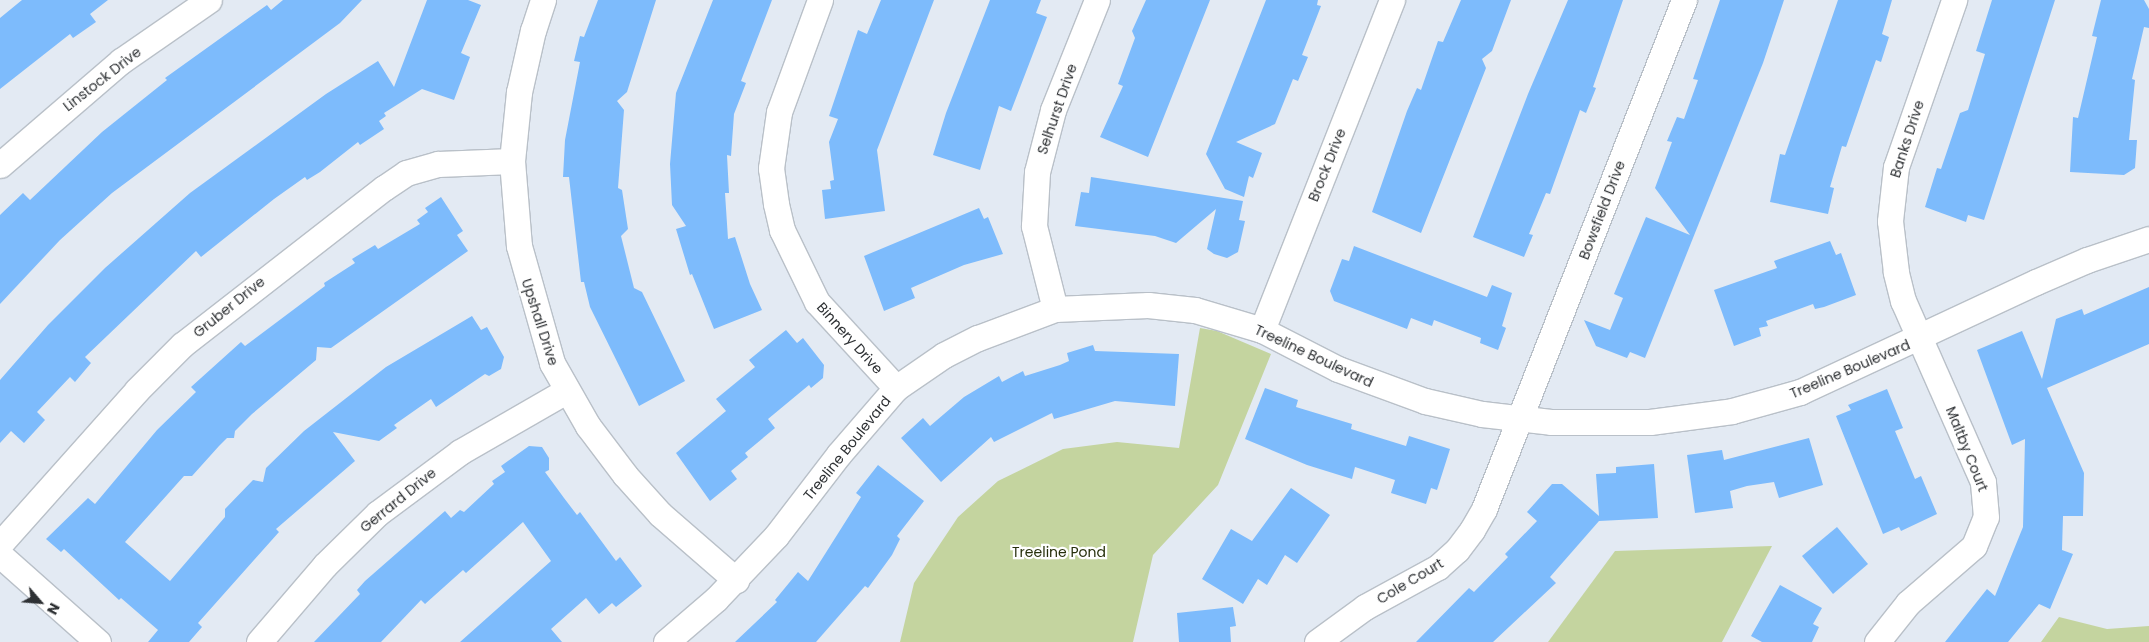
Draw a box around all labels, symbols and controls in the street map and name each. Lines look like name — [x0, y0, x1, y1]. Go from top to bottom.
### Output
street label: Linstock Drive — [60, 43, 144, 115]
street label: Selhurst Drive — [1034, 61, 1080, 157]
street label: Banks Drive — [1887, 98, 1927, 180]
street label: Brock Drive — [1305, 126, 1349, 204]
street label: Bowsfield Drive — [1575, 158, 1629, 262]
street label: Gruber Drive — [190, 273, 268, 341]
street label: Upshall Drive — [518, 276, 562, 368]
street label: Binnery Drive — [813, 299, 887, 377]
street label: Treeline Boulevard — [1252, 321, 1376, 391]
street label: Treeline Boulevard — [1787, 336, 1913, 402]
street label: Treeline Boulevard — [800, 393, 894, 503]
street label: Maltby Court — [1942, 404, 1992, 494]
street label: Gerrard Drive — [357, 464, 439, 536]
park label: Treeline Pond — [1012, 544, 1106, 560]
street label: Cole Court — [1374, 555, 1446, 607]
north arrow — [15, 577, 65, 627]
text: N — [42, 600, 65, 618]

